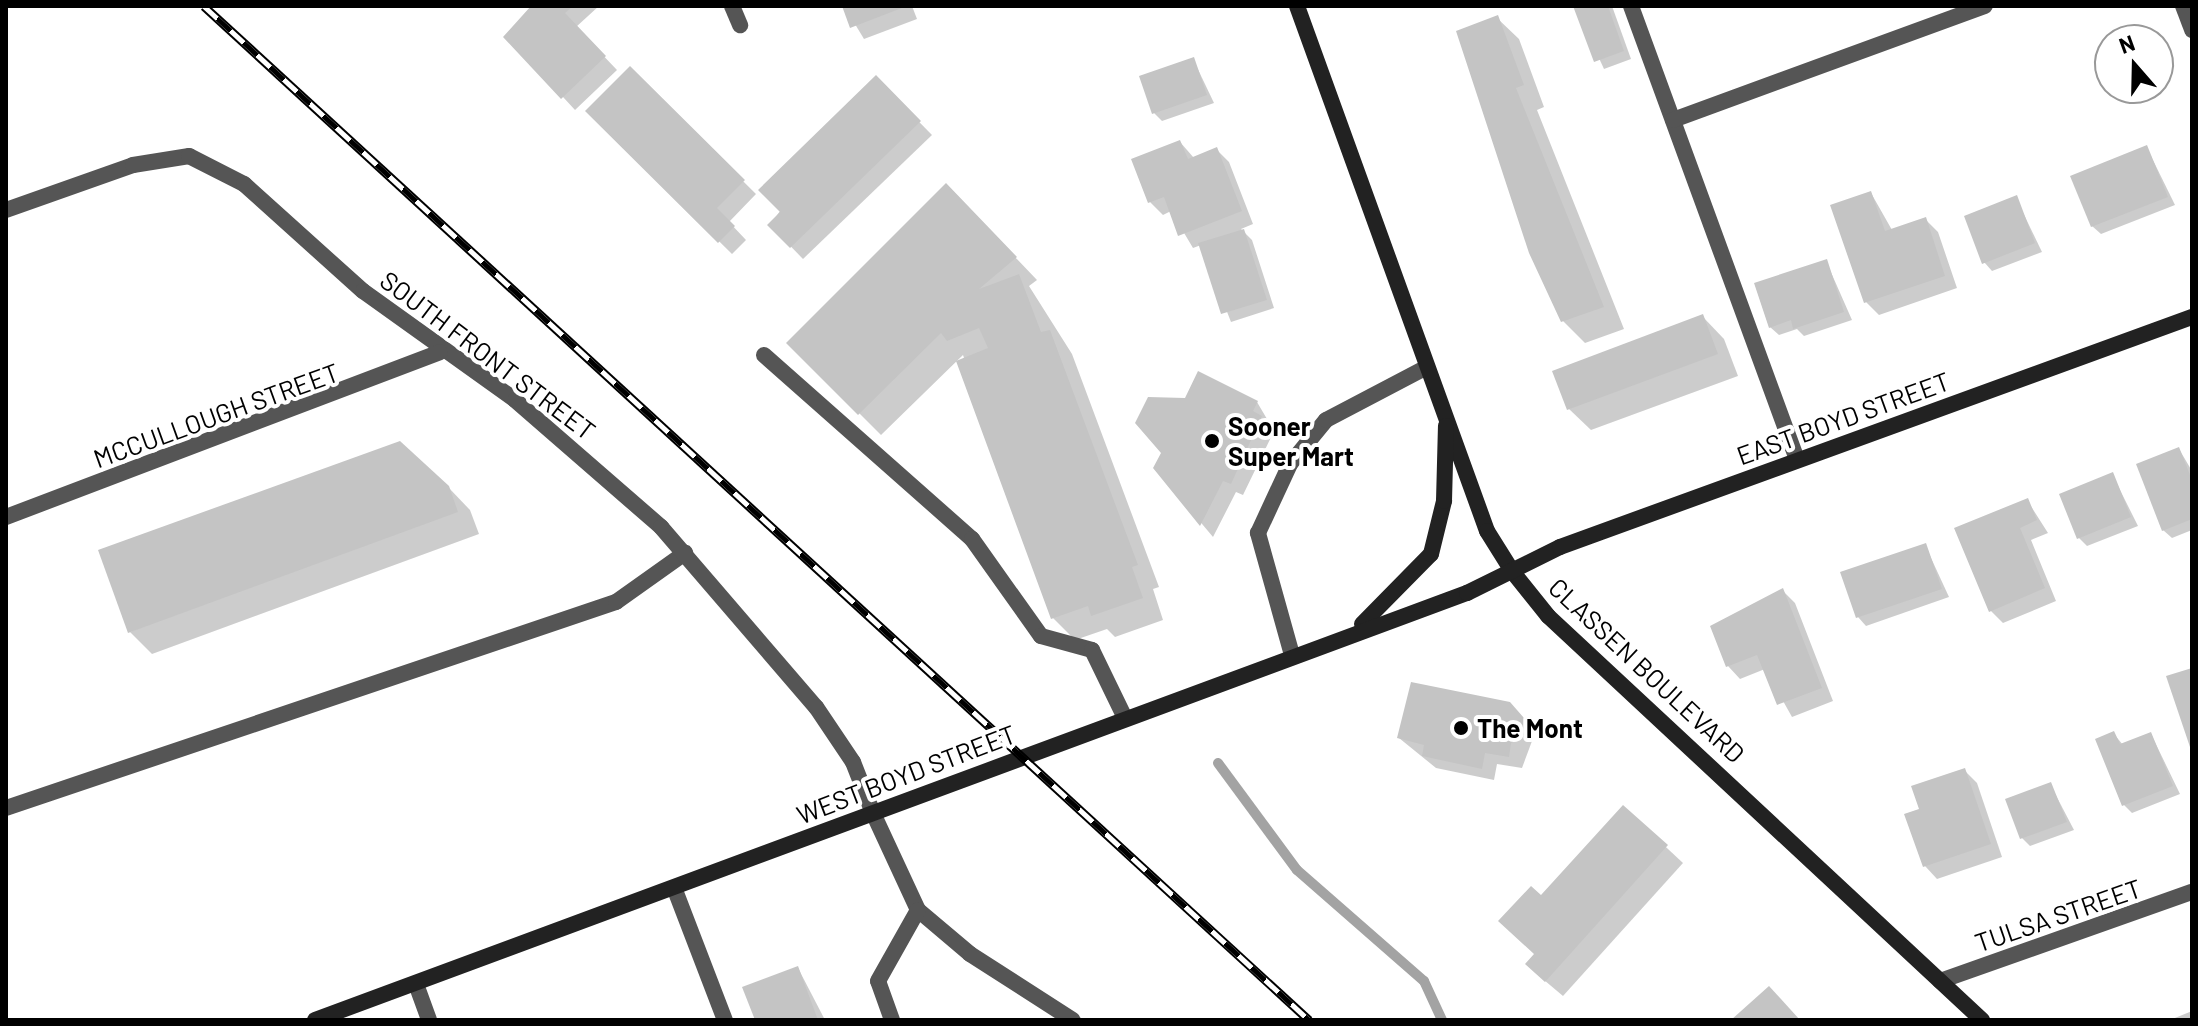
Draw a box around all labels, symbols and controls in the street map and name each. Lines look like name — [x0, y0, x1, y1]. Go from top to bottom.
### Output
north arrow — [2094, 24, 2174, 104]
text: N — [2115, 29, 2138, 58]
street label: SOUTH FRONT STREET — [374, 264, 602, 446]
street label: MCCULLOUGH STREET — [89, 356, 343, 474]
street label: EAST BOYD STREET — [1732, 365, 1954, 471]
place label: Sooner Super Mart — [1228, 410, 1354, 472]
marker: Sooner Super Mart — [1203, 432, 1221, 450]
street label: CLASSEN BOULEVARD — [1543, 571, 1751, 769]
place label: The Mont — [1477, 712, 1583, 744]
street label: WEST BOYD STREET — [792, 718, 1020, 830]
marker: The Mont — [1452, 719, 1470, 737]
street label: TULSA STREET — [1971, 872, 2145, 958]

